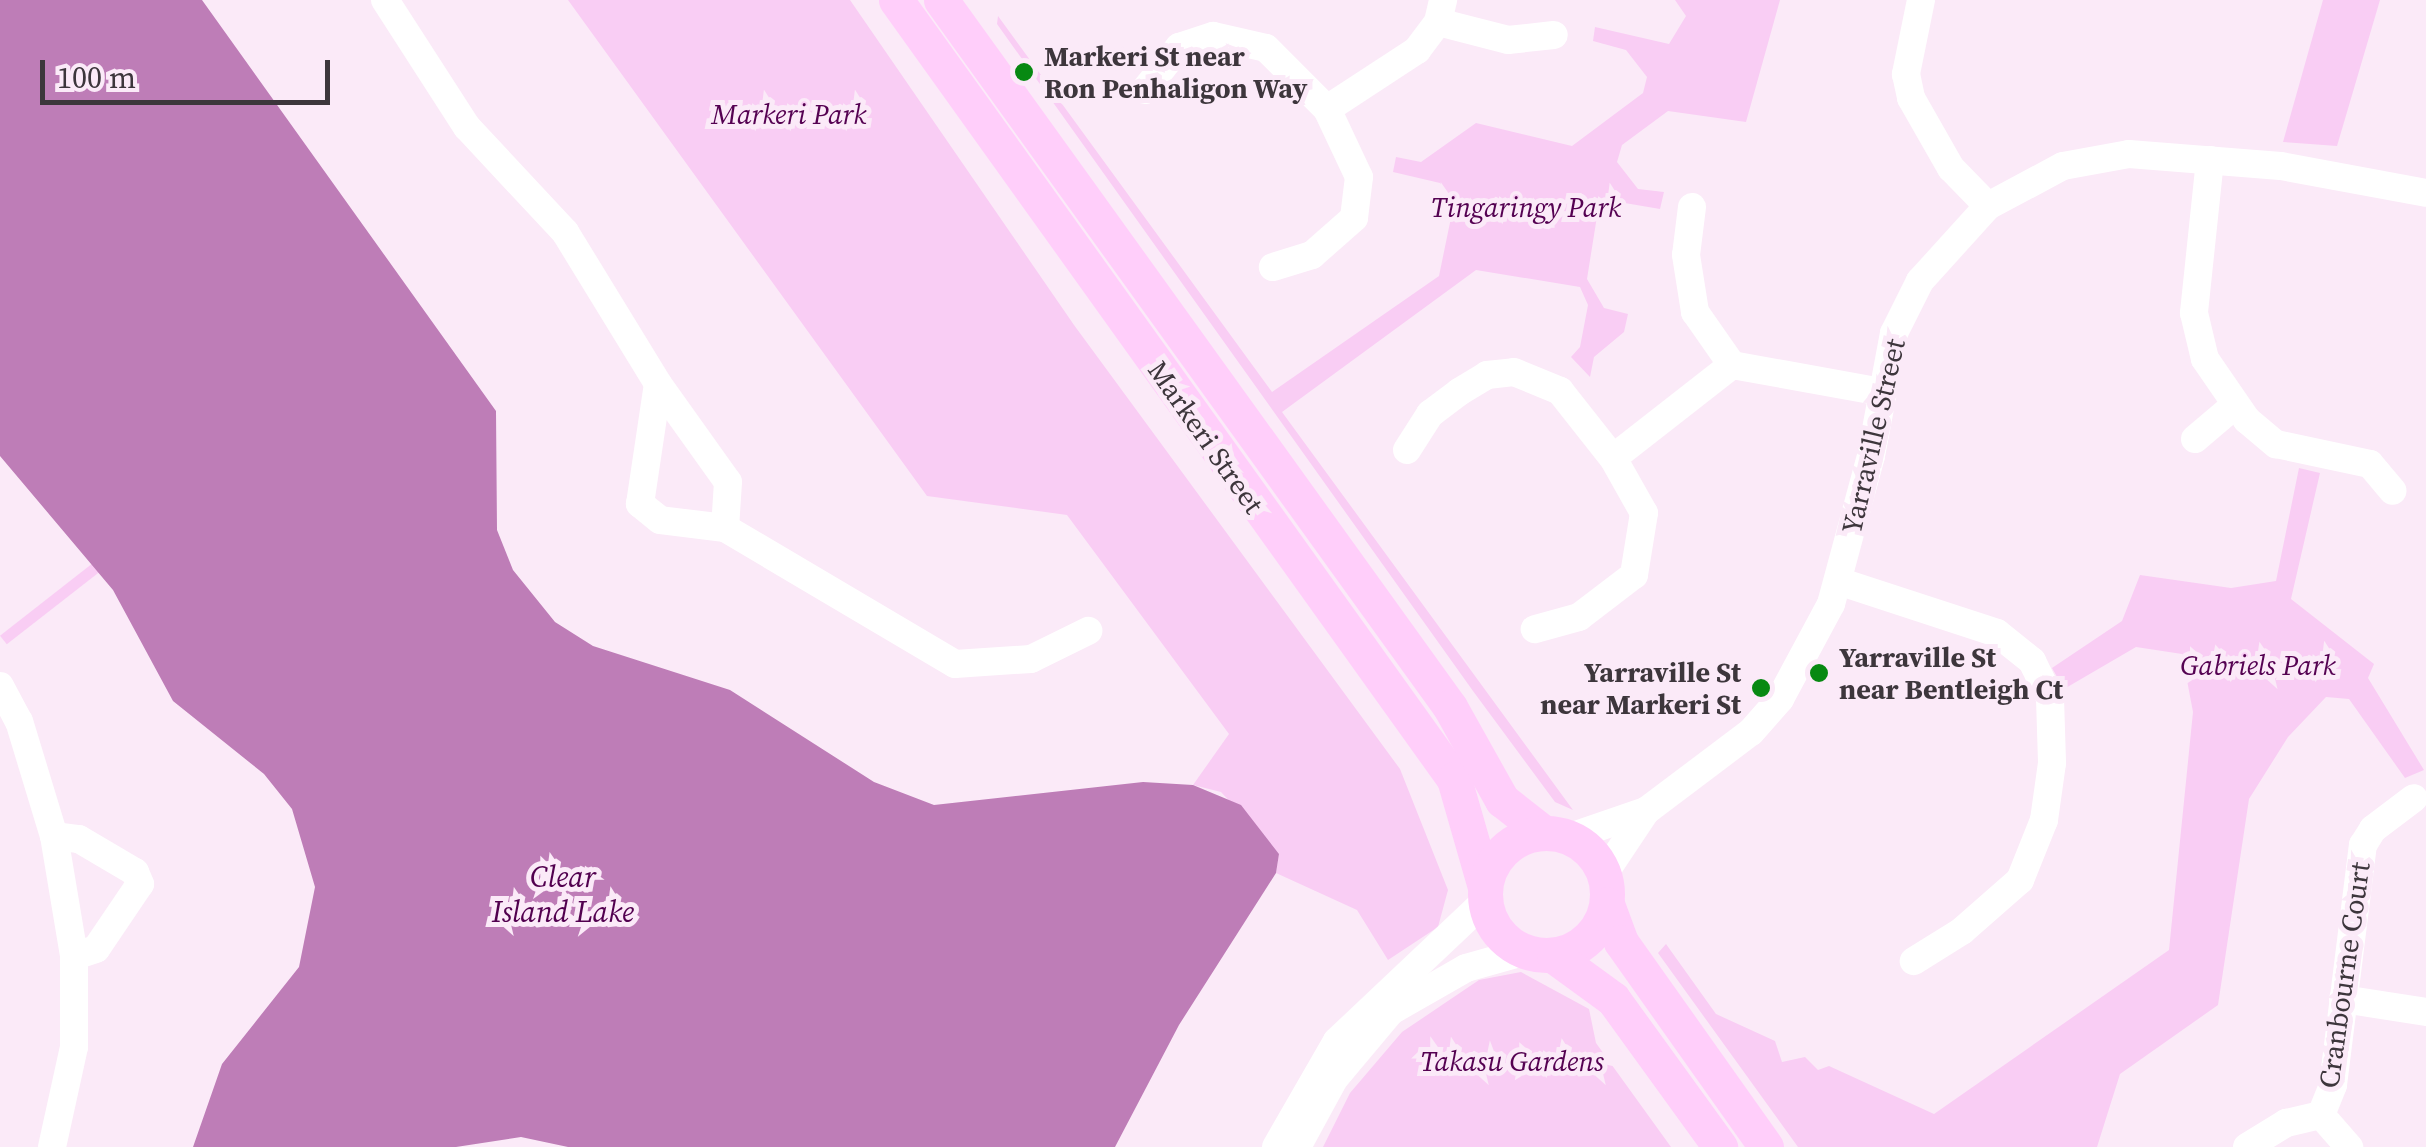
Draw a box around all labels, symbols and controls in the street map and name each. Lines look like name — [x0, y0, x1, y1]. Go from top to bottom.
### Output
place label: Markeri St near Ron Penhaligon Way — [1044, 39, 1308, 105]
scale bar — [45, 40, 335, 102]
text: 100 m — [57, 57, 136, 98]
marker: Markeri St near Ron Penhaligon Way — [1013, 61, 1035, 83]
park label: Markeri Park — [712, 97, 866, 131]
park label: Tingaringy Park — [1431, 190, 1621, 224]
street label: Yarraville Street — [1834, 335, 1912, 537]
street label: Markeri Street — [1141, 354, 1271, 520]
place label: Yarraville St near Bentleigh Ct — [1839, 640, 2063, 706]
park label: Gabriels Park — [2180, 648, 2336, 682]
place label: Yarraville St near Markeri St — [1540, 655, 1741, 721]
marker: Yarraville St near Bentleigh Ct — [1808, 662, 1830, 684]
marker: Yarraville St near Markeri St — [1750, 677, 1772, 699]
water label: Clear Island Lake — [492, 859, 634, 930]
street label: Cranbourne Court — [2311, 860, 2377, 1090]
park label: Takasu Gardens — [1420, 1044, 1604, 1078]

